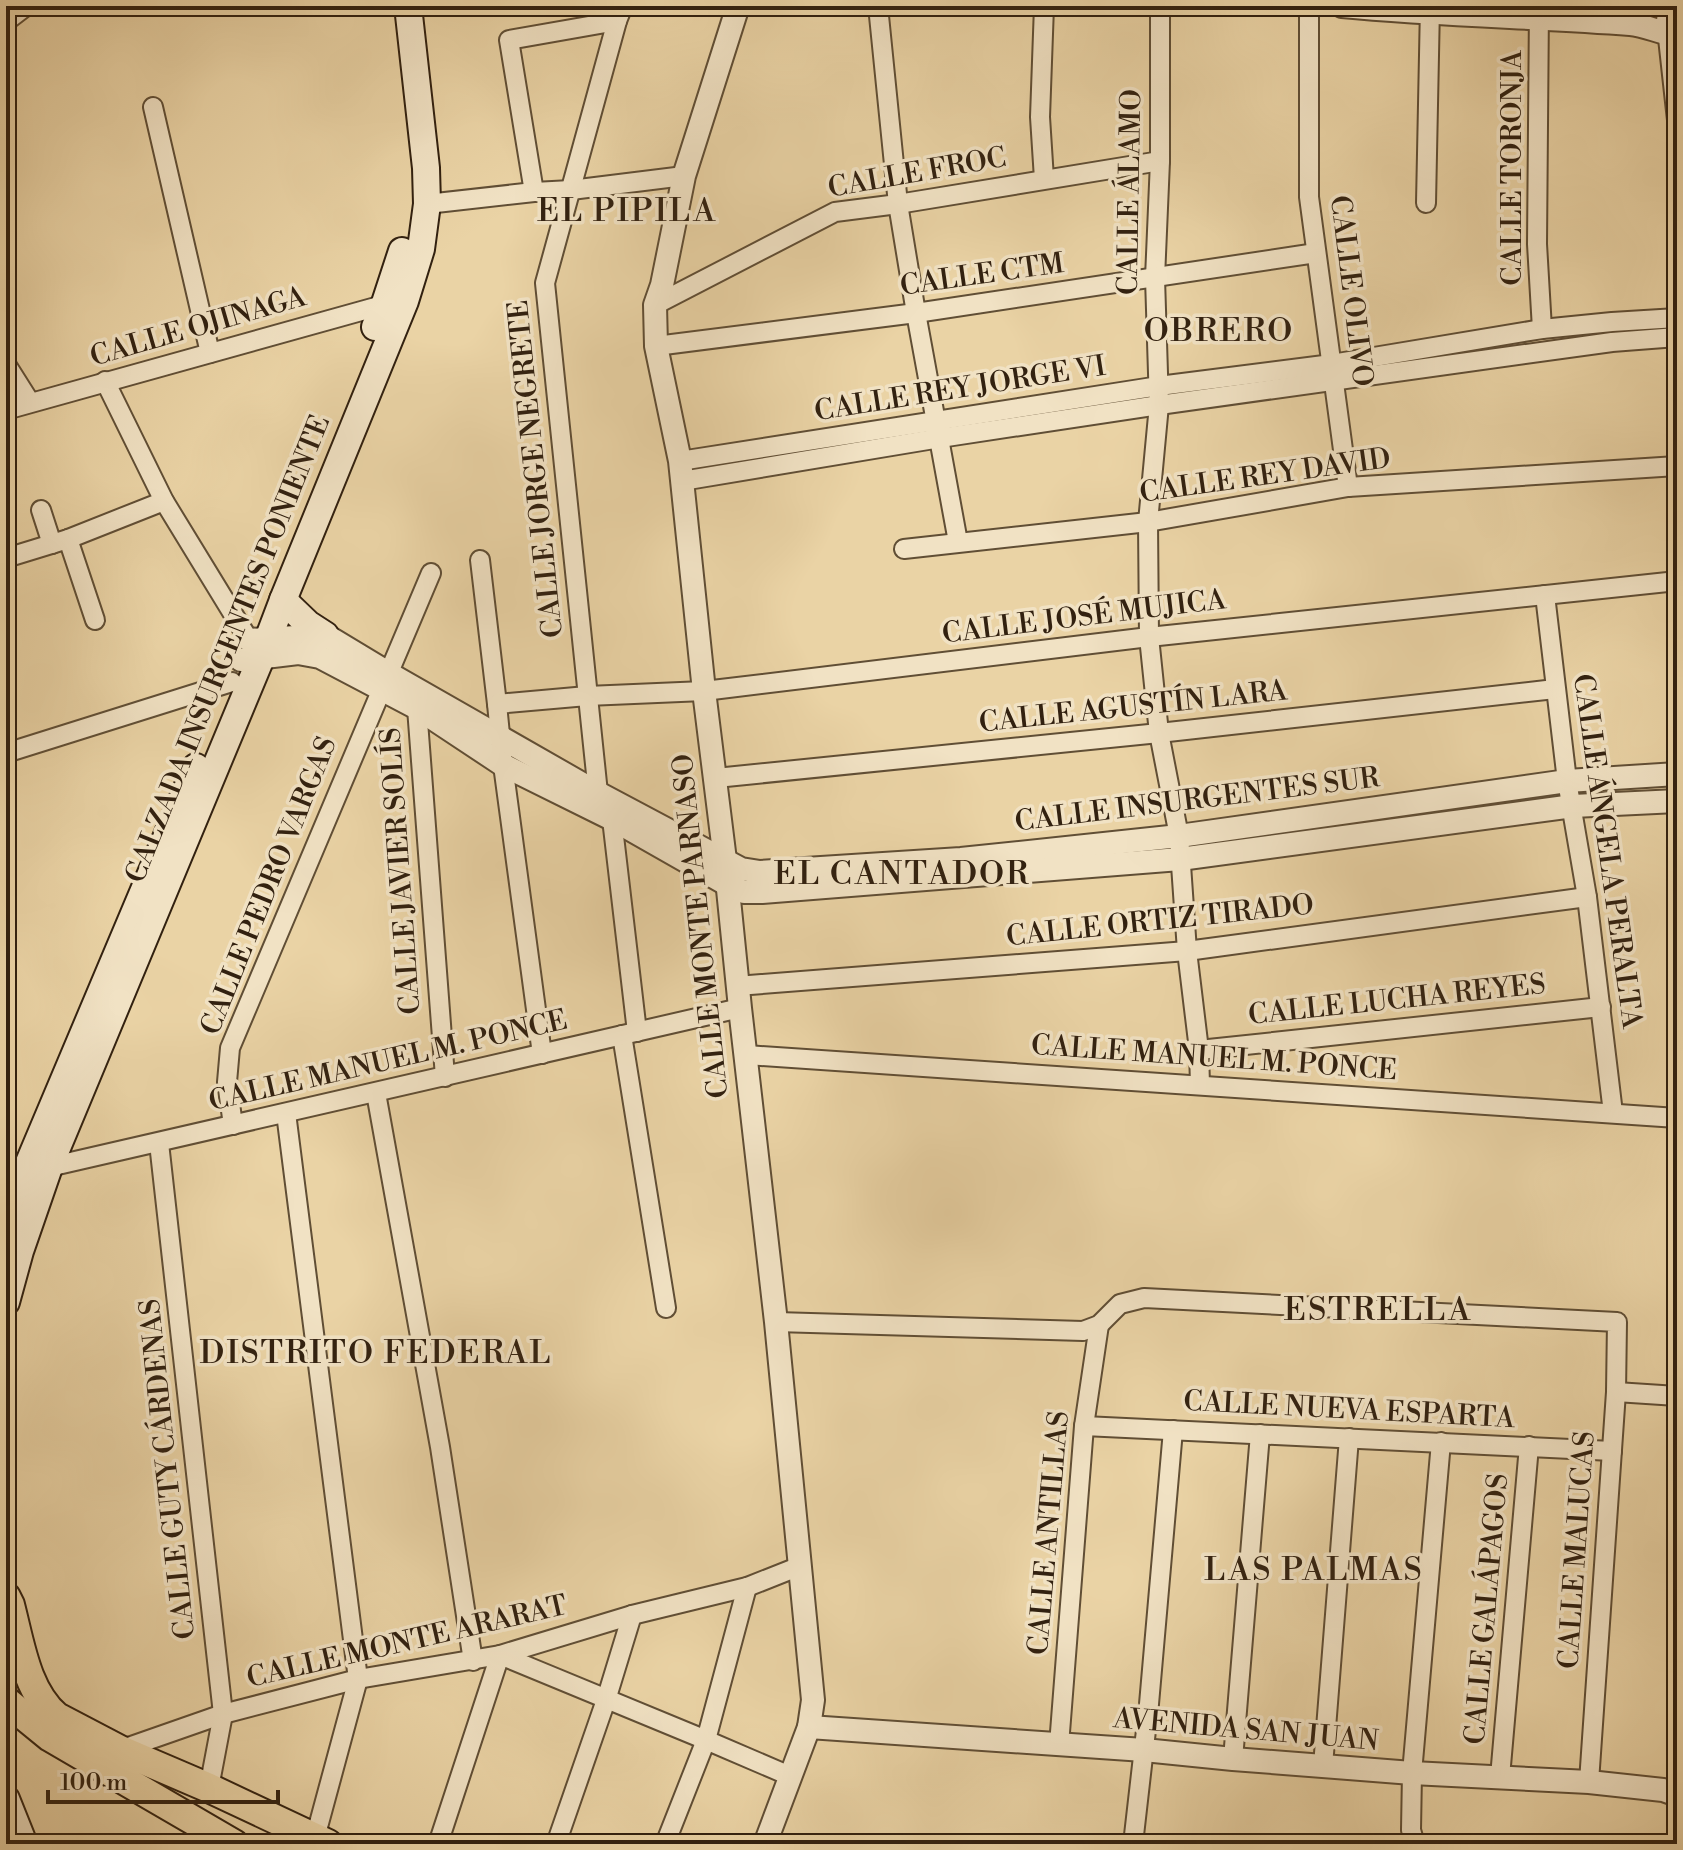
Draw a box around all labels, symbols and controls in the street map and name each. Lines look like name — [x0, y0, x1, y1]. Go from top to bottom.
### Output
street label: CALLE TORONJA — [1495, 49, 1530, 286]
street label: CALLE ÁLAMO — [1109, 89, 1149, 295]
street label: CALLE FROC — [825, 140, 1009, 206]
district label: EL PIPILA — [537, 191, 717, 231]
street label: CALLE OLIVO — [1322, 193, 1380, 389]
street label: CALLE CTM — [898, 246, 1066, 304]
street label: CALLE OJINAGA — [86, 279, 311, 375]
street label: CALLE JORGE NEGRETE — [501, 298, 571, 640]
district label: OBRERO — [1144, 311, 1294, 351]
street label: CALLE REY JORGE VI — [812, 349, 1109, 429]
street label: CALZADA INSURGENTES PONIENTE — [118, 410, 338, 888]
street label: CALLE REY DAVID — [1137, 441, 1393, 511]
street label: CALLE JOSÉ MUJICA — [940, 580, 1229, 652]
street label: CALLE AGUSTÍN LARA — [977, 671, 1290, 741]
street label: CALLE ÁNGELA PERALTA — [1565, 671, 1651, 1031]
street label: CALLE JAVIER SOLÍS — [372, 726, 428, 1016]
street label: CALLE PEDRO VARGAS — [193, 732, 345, 1040]
street label: CALLE MONTE PARNASO — [665, 752, 737, 1100]
street label: CALLE INSURGENTES SUR — [1013, 760, 1382, 840]
district label: EL CANTADOR — [774, 854, 1030, 894]
street label: CALLE ORTIZ TIRADO — [1004, 887, 1316, 955]
street label: CALLE LUCHA REYES — [1247, 967, 1547, 1033]
street label: CALLE MANUEL M. PONCE — [205, 1003, 571, 1119]
street label: CALLE MANUEL M. PONCE — [1030, 1028, 1398, 1088]
district label: ESTRELLA — [1284, 1290, 1472, 1330]
street label: CALLE GUTY CÁRDENAS — [131, 1297, 203, 1641]
district label: DISTRITO FEDERAL — [200, 1333, 552, 1373]
street label: CALLE NUEVA ESPARTA — [1182, 1384, 1516, 1436]
street label: CALLE ANTILLAS — [1021, 1409, 1077, 1657]
street label: CALLE MALUCAS — [1551, 1430, 1603, 1670]
street label: CALLE GALÁPAGOS — [1456, 1472, 1516, 1746]
district label: LAS PALMAS — [1204, 1550, 1424, 1590]
street label: CALLE MONTE ARARAT — [243, 1588, 571, 1696]
street label: AVENIDA SAN JUAN — [1111, 1701, 1380, 1759]
scale bar — [48, 1754, 278, 1804]
text: 100 m — [60, 1768, 127, 1798]

